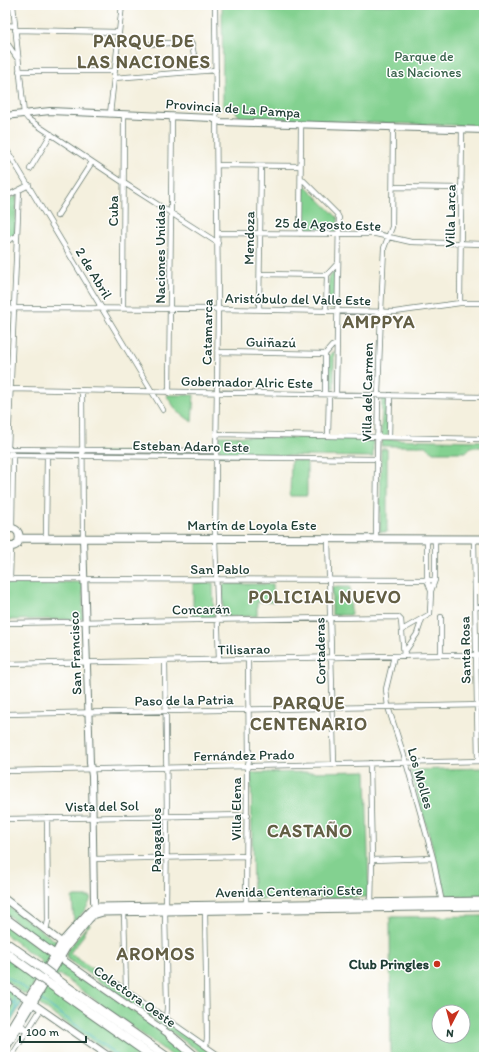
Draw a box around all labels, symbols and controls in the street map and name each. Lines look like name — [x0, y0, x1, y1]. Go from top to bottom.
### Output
district label: PARQUE DE LAS NACIONES — [77, 30, 211, 73]
park label: Parque de las Naciones — [386, 48, 462, 81]
street label: Provincia de La Pampa — [165, 95, 301, 122]
street label: Villa Larca — [441, 183, 460, 248]
street label: Cuba — [105, 196, 122, 226]
street label: Naciones Unidas — [152, 204, 169, 304]
street label: Mendoza — [241, 210, 258, 265]
street label: 25 de Agosto Este — [275, 214, 382, 235]
street label: 2 de Abril — [72, 244, 116, 302]
street label: Aristóbulo del Valle Este — [225, 290, 372, 309]
street label: Catamarca — [198, 298, 217, 365]
district label: AMPPYA — [342, 311, 415, 333]
street label: Guiñazú — [246, 334, 297, 351]
street label: Villa del Carmen — [358, 342, 377, 442]
street label: Gobernador Alric Este — [181, 373, 314, 392]
street label: Esteban Adaro Este — [133, 437, 250, 456]
street label: Martín de Loyola Este — [187, 517, 317, 534]
street label: San Pablo — [190, 561, 250, 578]
district label: POLICIAL NUEVO — [248, 586, 402, 608]
street label: Concarán — [172, 600, 230, 619]
street label: San Francisco — [66, 611, 85, 695]
street label: Santa Rosa — [456, 615, 475, 684]
street label: Cortaderas — [311, 617, 330, 685]
street label: Tilisarao — [218, 641, 270, 658]
street label: Paso de la Patria — [134, 691, 235, 710]
district label: PARQUE CENTENARIO — [250, 692, 368, 735]
street label: Fernández Prado — [193, 746, 295, 765]
street label: Los Molles — [404, 746, 437, 811]
street label: Villa Elena — [228, 777, 245, 841]
street label: Vista del Sol — [65, 797, 139, 816]
street label: Papagallos — [148, 808, 165, 872]
district label: CASTAÑO — [267, 820, 353, 842]
street label: Avenida Centenario Este — [215, 882, 363, 901]
district label: AROMOS — [116, 943, 195, 965]
place label: Club Pringles — [349, 956, 429, 973]
marker: Club Pringles — [432, 959, 442, 969]
street label: Colectora Oeste — [90, 962, 179, 1031]
north arrow — [431, 1004, 471, 1044]
scale bar — [20, 1018, 86, 1044]
text: 100 m — [26, 1025, 59, 1039]
text: N — [446, 1027, 454, 1040]

